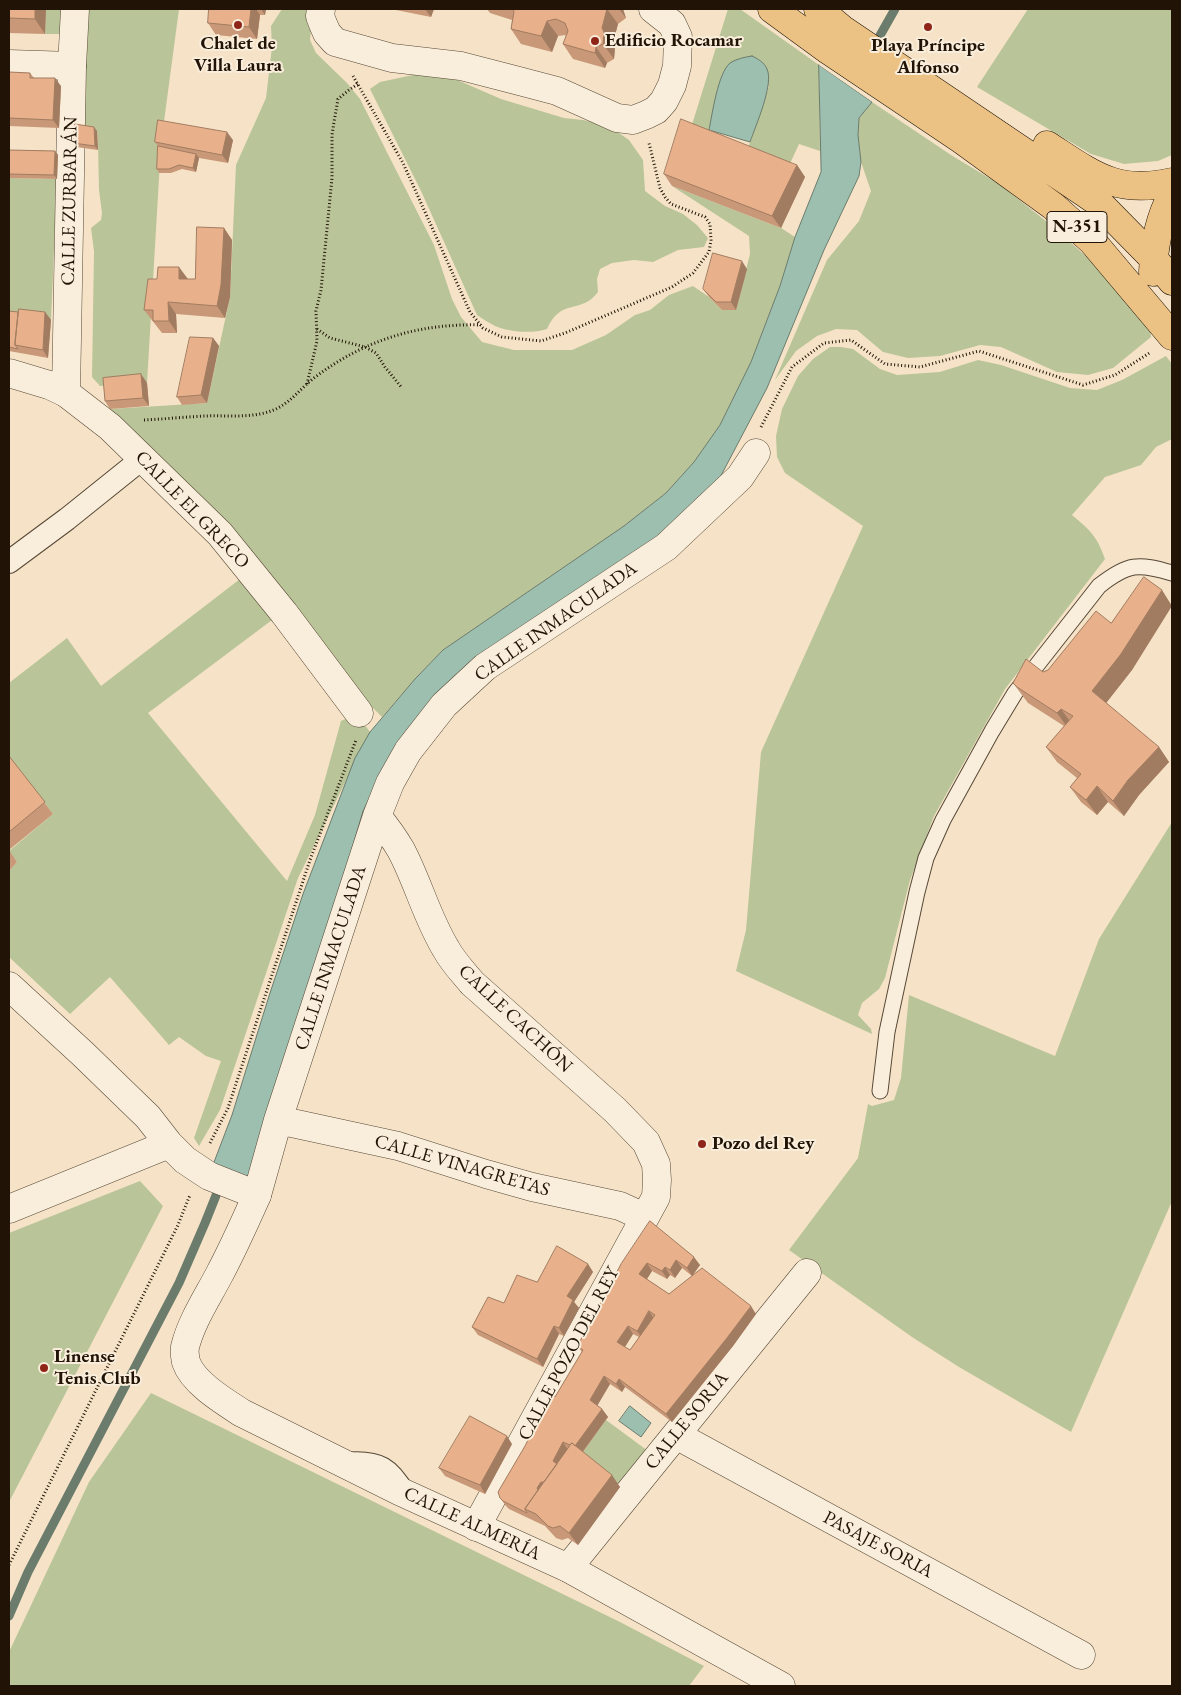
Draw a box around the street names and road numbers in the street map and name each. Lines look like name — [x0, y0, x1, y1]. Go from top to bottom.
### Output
street label: CALLE ZURBARÁN — [57, 116, 83, 286]
road number: N-351 — [1047, 212, 1107, 242]
street label: CALLE EL GRECO — [130, 446, 254, 574]
street label: CALLE INMACULADA — [470, 557, 642, 687]
street label: CALLE INMACULADA — [290, 863, 372, 1053]
street label: CALLE CACHÓN — [453, 960, 577, 1078]
street label: CALLE VINAGRETAS — [372, 1130, 552, 1202]
street label: CALLE POZO DEL REY — [514, 1263, 624, 1445]
street label: CALLE SORIA — [640, 1367, 734, 1475]
street label: CALLE ALMERÍA — [400, 1482, 544, 1566]
street label: PASAJE SORIA — [819, 1506, 937, 1584]

